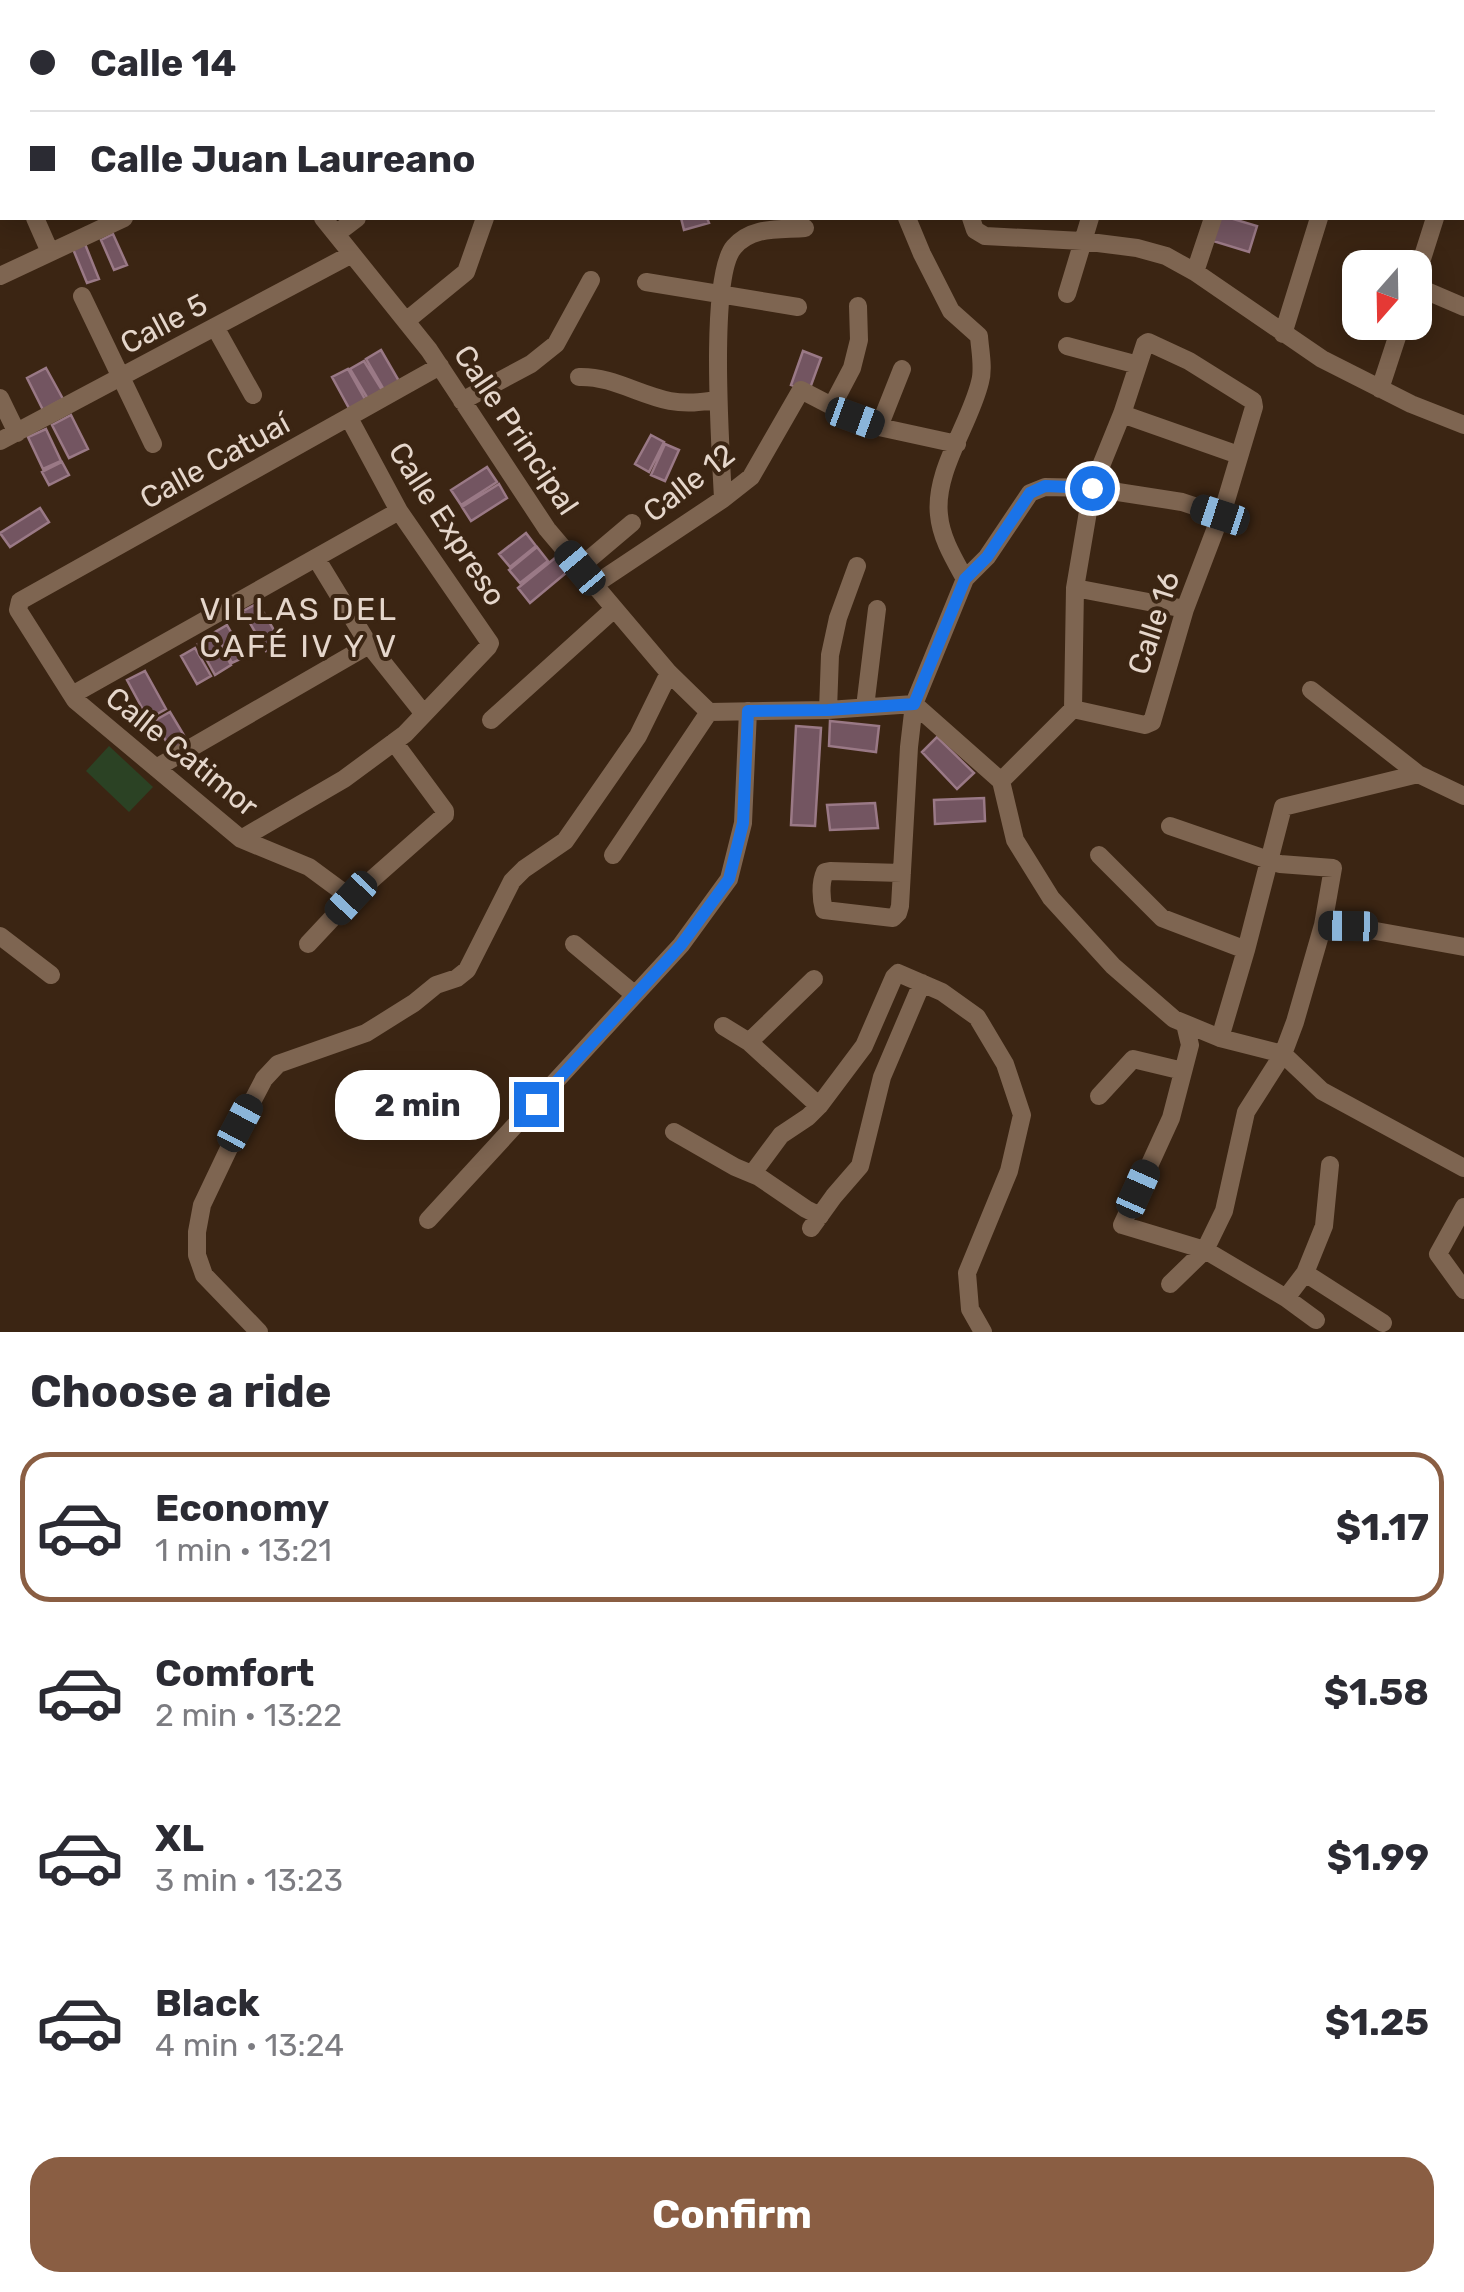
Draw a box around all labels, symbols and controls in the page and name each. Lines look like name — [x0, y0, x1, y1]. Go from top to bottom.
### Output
text: Calle 14 — [90, 40, 236, 86]
text: Calle Juan Laureano — [90, 136, 475, 182]
north arrow — [1342, 250, 1432, 340]
map controls — [1342, 250, 1432, 340]
street label: Calle 5 — [114, 286, 214, 362]
street label: Calle Principal — [446, 338, 586, 522]
car — [822, 394, 888, 442]
street label: Calle Catuaí — [134, 404, 298, 517]
street label: Calle Expreso — [381, 435, 513, 613]
street label: Calle 12 — [636, 436, 742, 530]
route start — [1070, 466, 1115, 511]
car — [1187, 491, 1253, 539]
car — [549, 535, 611, 601]
street label: Calle 16 — [1120, 567, 1188, 679]
district label: VILLAS DEL CAFÉ IV Y V — [199, 590, 399, 665]
street label: Calle Catimor — [98, 679, 266, 825]
car — [320, 866, 382, 930]
car — [1318, 910, 1378, 942]
callout: 2 min — [336, 1069, 501, 1139]
route end — [514, 1082, 559, 1127]
text: 2 min — [374, 1086, 461, 1124]
car — [213, 1089, 267, 1157]
car — [1112, 1155, 1164, 1223]
text: Choose a ride — [30, 1365, 332, 1418]
icon: car — [35, 1482, 125, 1572]
text: Economy — [155, 1485, 329, 1531]
text: $1.17 — [1336, 1504, 1429, 1550]
text: 1 min · 13:21 — [155, 1531, 332, 1569]
icon: car — [35, 1647, 125, 1737]
text: Comfort — [155, 1650, 314, 1696]
text: $1.58 — [1324, 1669, 1429, 1715]
text: 2 min · 13:22 — [155, 1696, 342, 1734]
icon: car — [35, 1812, 125, 1902]
text: XL — [155, 1815, 204, 1861]
text: $1.99 — [1327, 1834, 1429, 1880]
text: 3 min · 13:23 — [155, 1861, 343, 1899]
icon: car — [35, 1977, 125, 2067]
text: Black — [155, 1980, 260, 2026]
text: $1.25 — [1325, 1999, 1429, 2045]
text: 4 min · 13:24 — [155, 2026, 344, 2064]
button: Confirm — [30, 2157, 1434, 2272]

